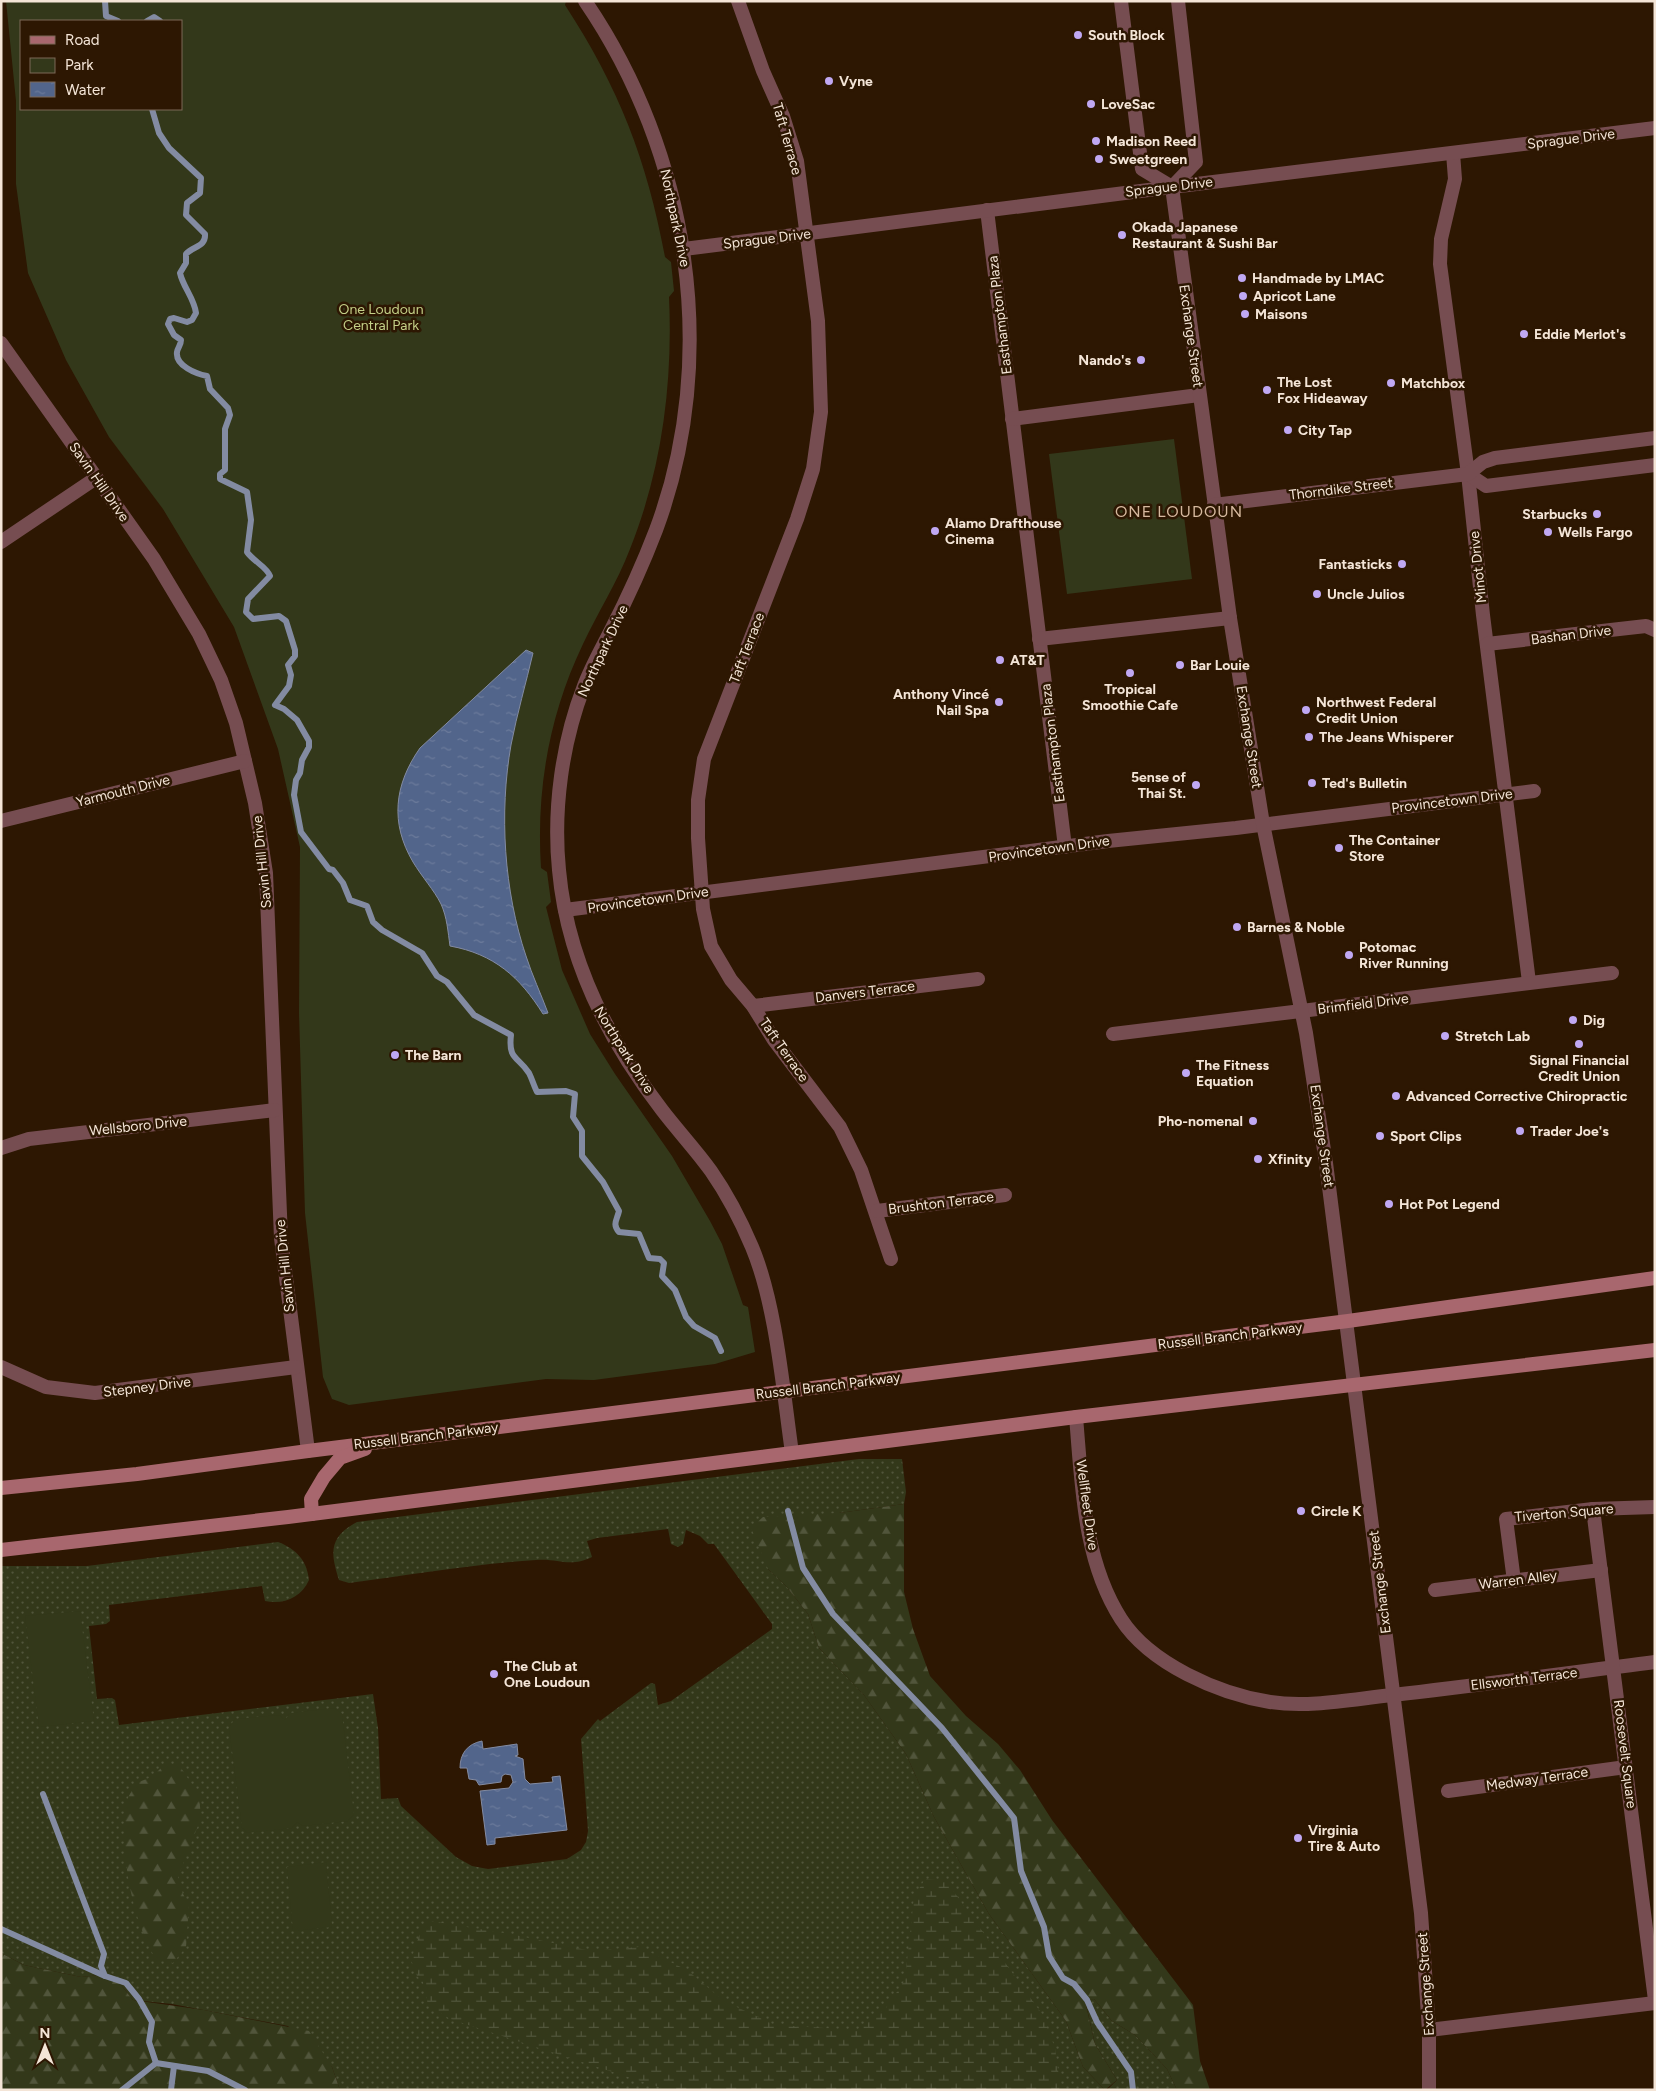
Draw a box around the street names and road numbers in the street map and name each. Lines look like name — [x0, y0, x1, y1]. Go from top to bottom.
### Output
street label: Taft Terrace — [769, 101, 806, 177]
street label: Sprague Drive — [1526, 125, 1616, 153]
street label: Northpark Drive — [656, 168, 694, 269]
street label: Sprague Drive — [1124, 173, 1214, 201]
street label: Sprague Drive — [722, 225, 812, 253]
street label: Easthampton Plaza — [984, 255, 1016, 375]
street label: Exchange Street — [1175, 283, 1207, 389]
street label: Savin Hill Drive — [65, 439, 133, 525]
street label: Thorndike Street — [1288, 474, 1394, 504]
street label: Minot Drive — [1466, 530, 1490, 604]
street label: Northpark Drive — [574, 602, 632, 700]
street label: Taft Terrace — [726, 610, 768, 686]
street label: Bashan Drive — [1530, 622, 1612, 648]
street label: Easthampton Plaza — [1037, 683, 1069, 803]
street label: Exchange Street — [1232, 684, 1266, 790]
street label: Yarmouth Drive — [74, 771, 172, 811]
street label: Provincetown Drive — [1390, 785, 1514, 817]
street label: Savin Hill Drive — [249, 814, 275, 909]
street label: Provincetown Drive — [987, 832, 1111, 866]
street label: Provincetown Drive — [586, 883, 710, 917]
street label: Danvers Terrace — [814, 977, 916, 1007]
street label: Brimfield Drive — [1316, 990, 1410, 1018]
street label: Northpark Drive — [590, 1003, 658, 1097]
street label: Taft Terrace — [756, 1015, 812, 1086]
street label: Exchange Street — [1306, 1083, 1338, 1189]
street label: Wellsboro Drive — [88, 1112, 188, 1140]
street label: Brushton Terrace — [887, 1188, 995, 1218]
street label: Savin Hill Drive — [272, 1218, 298, 1313]
street label: Russell Branch Parkway — [1157, 1319, 1304, 1353]
street label: Russell Branch Parkway — [755, 1369, 902, 1403]
street label: Stepney Drive — [102, 1373, 192, 1401]
street label: Russell Branch Parkway — [353, 1419, 500, 1453]
street label: Wellfleet Drive — [1072, 1459, 1102, 1552]
street label: Tiverton Square — [1514, 1500, 1614, 1526]
street label: Exchange Street — [1365, 1529, 1395, 1635]
street label: Warren Alley — [1478, 1567, 1559, 1593]
street label: Ellsworth Terrace — [1470, 1664, 1579, 1694]
street label: Roosevelt Square — [1610, 1699, 1640, 1810]
street label: Medway Terrace — [1485, 1763, 1589, 1795]
street label: Exchange Street — [1414, 1932, 1438, 2036]

